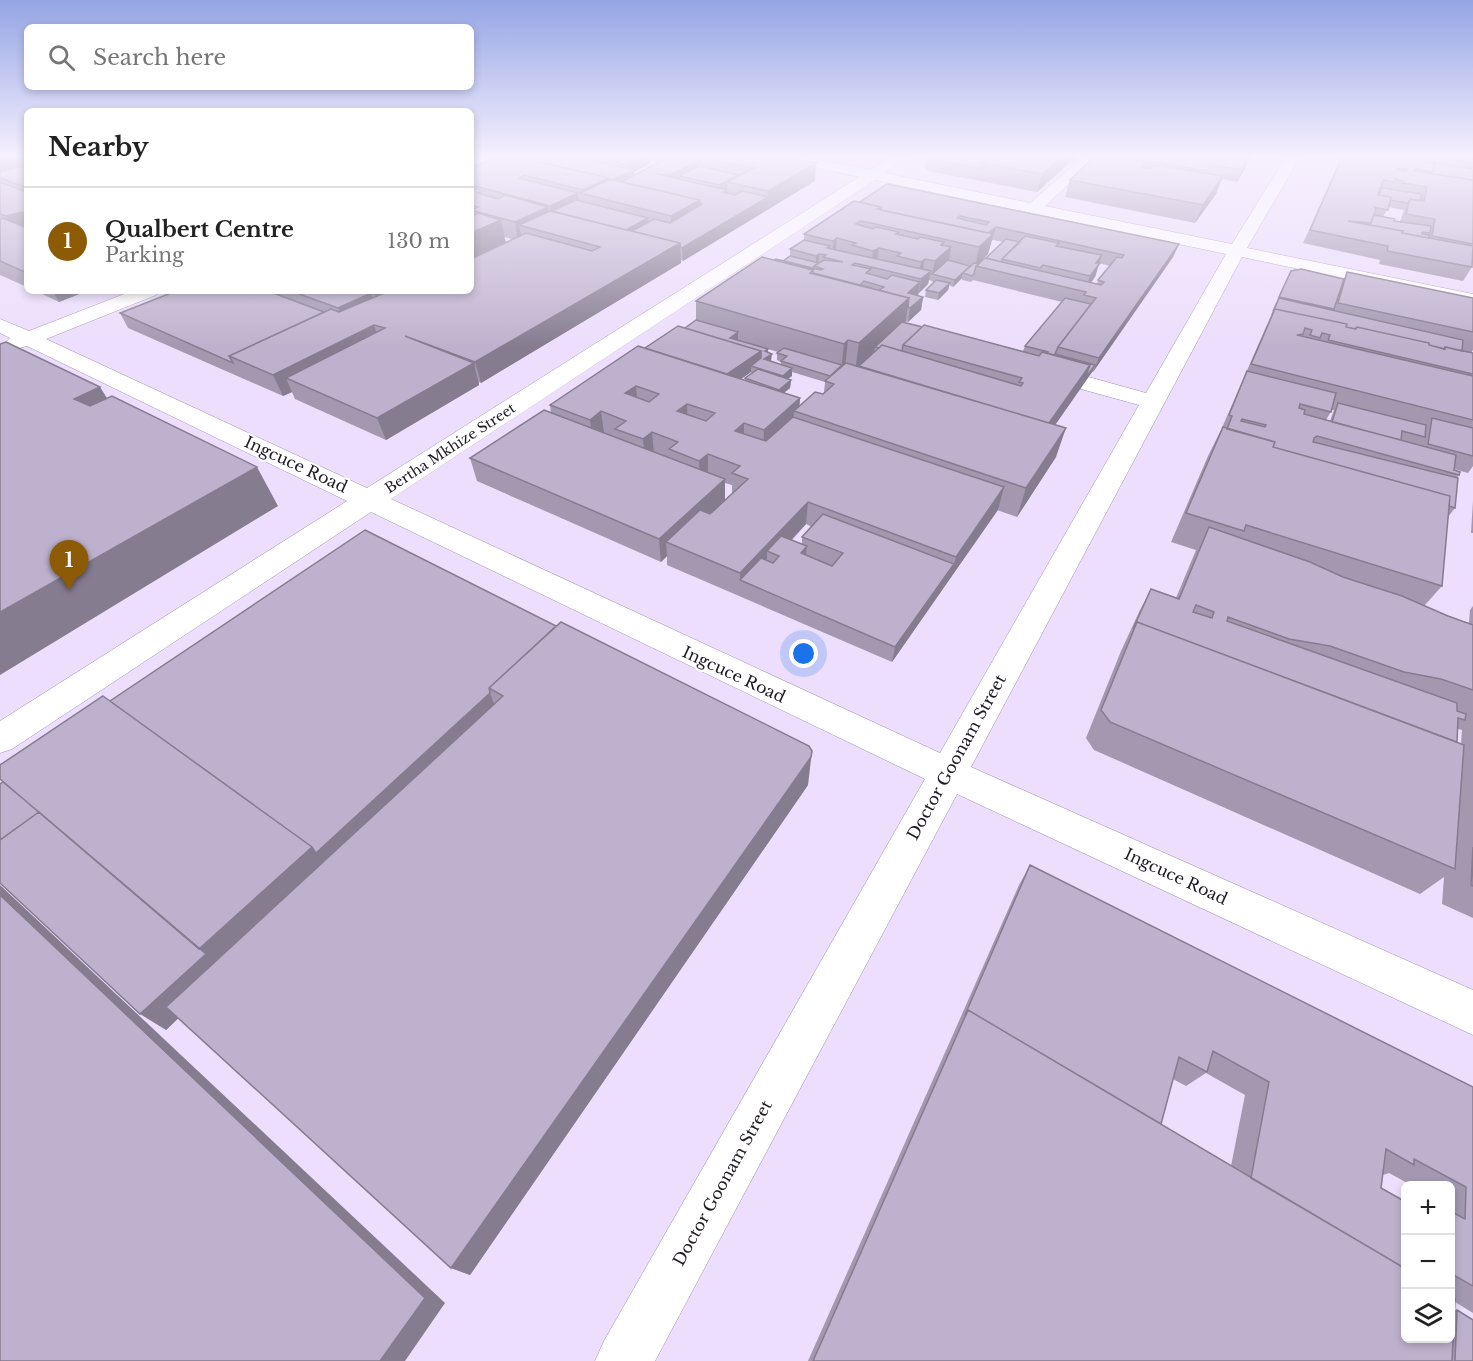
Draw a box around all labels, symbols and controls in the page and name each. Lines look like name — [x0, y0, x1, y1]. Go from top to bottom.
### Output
search box — [24, 24, 474, 90]
icon: search — [45, 41, 78, 74]
text: Search here — [93, 44, 226, 71]
text: Nearby — [48, 131, 149, 163]
text: Qualbert Centre — [105, 216, 294, 243]
text: 1 — [63, 229, 72, 253]
text: 130 m — [387, 229, 450, 253]
text: Parking — [105, 243, 184, 267]
street label: Bertha Mkhize Street — [381, 399, 519, 497]
street label: Ingcuce Road — [241, 431, 351, 497]
pin: 1 — [50, 540, 88, 590]
your location — [789, 639, 818, 668]
street label: Ingcuce Road — [679, 641, 789, 707]
street label: Doctor Goonam Street — [902, 671, 1010, 843]
street label: Ingcuce Road — [1121, 843, 1231, 909]
street label: Doctor Goonam Street — [668, 1097, 776, 1269]
map controls — [1401, 1181, 1455, 1343]
button: + — [1401, 1181, 1455, 1235]
button: − — [1401, 1235, 1455, 1289]
button: layers — [1401, 1289, 1455, 1343]

